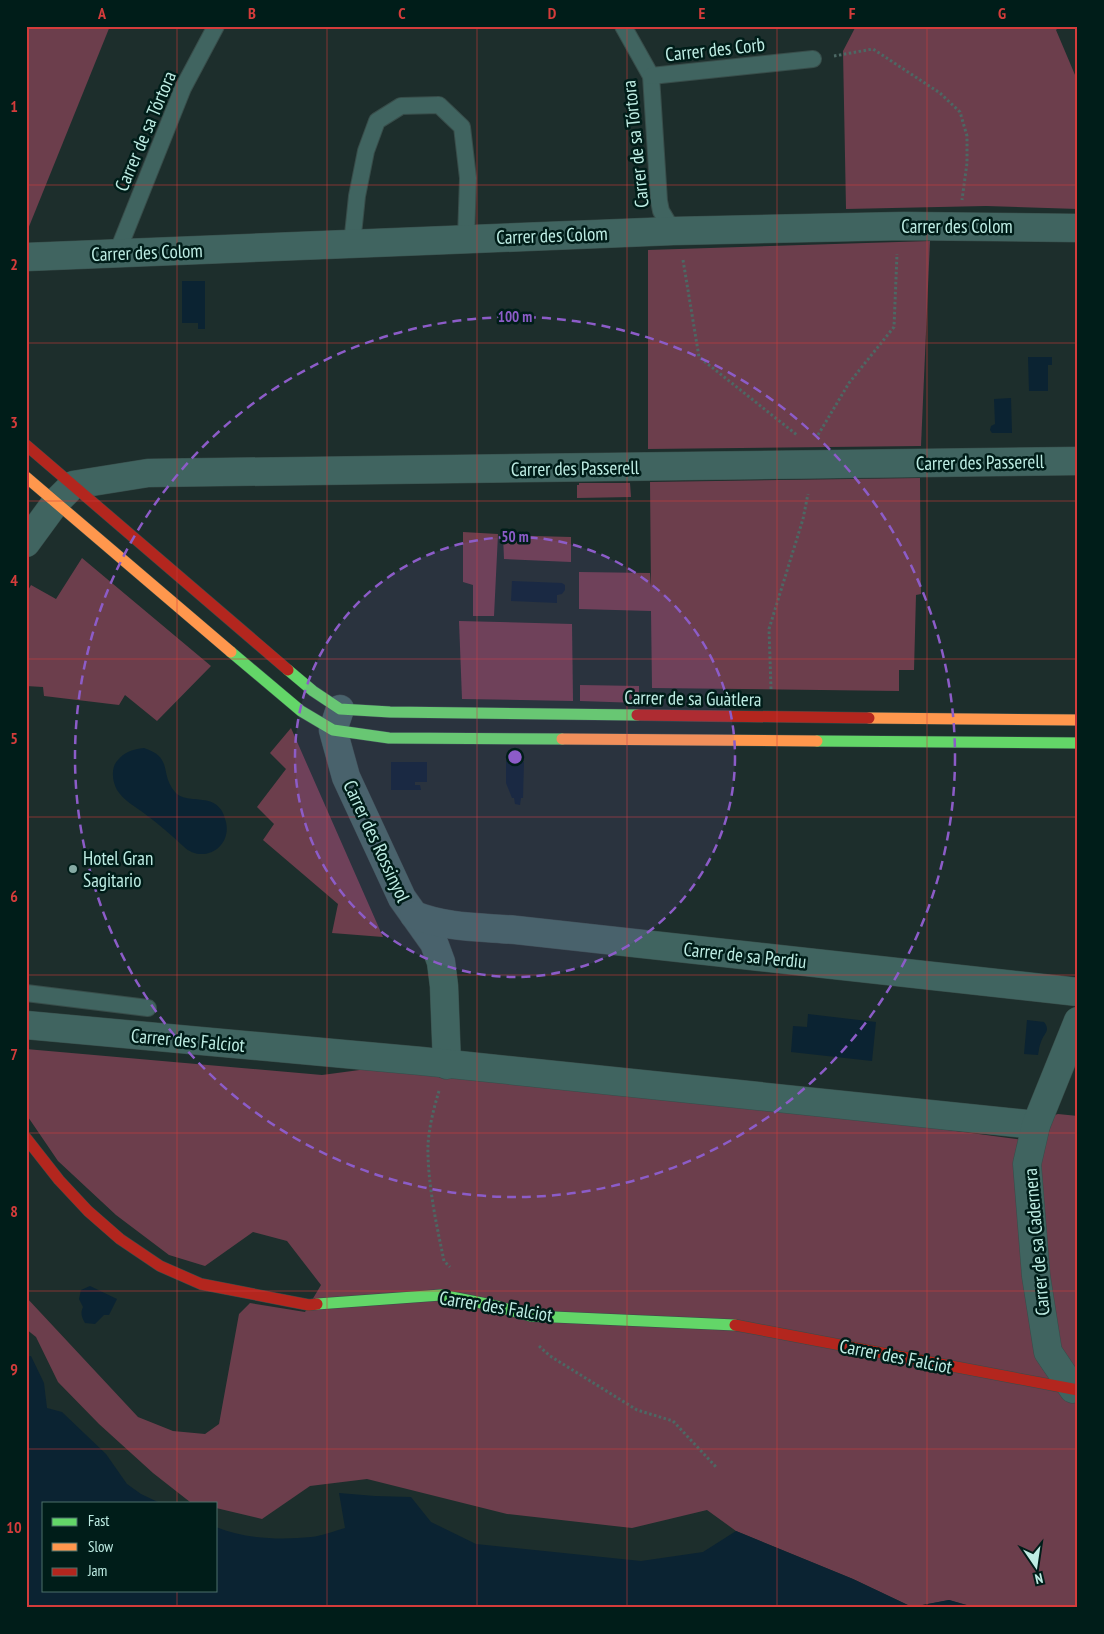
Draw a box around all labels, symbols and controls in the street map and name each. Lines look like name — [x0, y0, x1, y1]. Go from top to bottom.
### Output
text: A — [97, 3, 107, 23]
text: B — [248, 3, 256, 23]
text: C — [398, 3, 406, 23]
text: D — [548, 3, 557, 23]
text: E — [699, 3, 706, 23]
text: F — [849, 3, 856, 23]
text: G — [998, 3, 1006, 23]
street label: Carrer des Corb — [664, 32, 766, 66]
street label: Carrer de sa Tórtora — [109, 67, 181, 195]
street label: Carrer de sa Tórtora — [616, 79, 654, 209]
text: 1 — [10, 96, 18, 116]
street label: Carrer des Colom — [901, 214, 1013, 238]
street label: Carrer des Colom — [496, 221, 608, 249]
street label: Carrer des Colom — [91, 238, 203, 266]
text: 2 — [10, 254, 18, 274]
text: 100 m — [498, 307, 532, 326]
text: 3 — [10, 412, 18, 432]
street label: Carrer des Passerell — [916, 449, 1045, 475]
street label: Carrer des Passerell — [511, 455, 640, 481]
text: 50 m — [501, 527, 529, 546]
text: 4 — [10, 570, 18, 590]
street label: Carrer de sa Guàtlera — [624, 685, 762, 711]
text: 5 — [10, 728, 18, 748]
centre of rings — [506, 748, 524, 766]
street label: Carrer des Rossinyol — [338, 776, 416, 906]
place label: Hotel Gran Sagitario — [83, 846, 153, 892]
marker: Hotel Gran Sagitario — [67, 863, 79, 875]
text: 6 — [10, 886, 18, 906]
street label: Carrer de sa Perdiu — [682, 937, 808, 973]
street label: Carrer des Falciot — [130, 1023, 247, 1057]
text: 7 — [10, 1044, 18, 1064]
street label: Carrer de sa Cadernera — [1018, 1167, 1054, 1317]
text: 8 — [10, 1201, 18, 1221]
street label: Carrer des Falciot — [438, 1285, 555, 1327]
street label: Carrer des Falciot — [838, 1333, 955, 1379]
text: 9 — [10, 1359, 18, 1379]
legend — [42, 1502, 218, 1592]
text: Fast — [88, 1511, 109, 1530]
text: 10 — [6, 1517, 22, 1537]
text: Slow — [88, 1537, 113, 1556]
north arrow — [1012, 1542, 1062, 1592]
text: Jam — [87, 1561, 107, 1580]
text: N — [1033, 1569, 1045, 1588]

